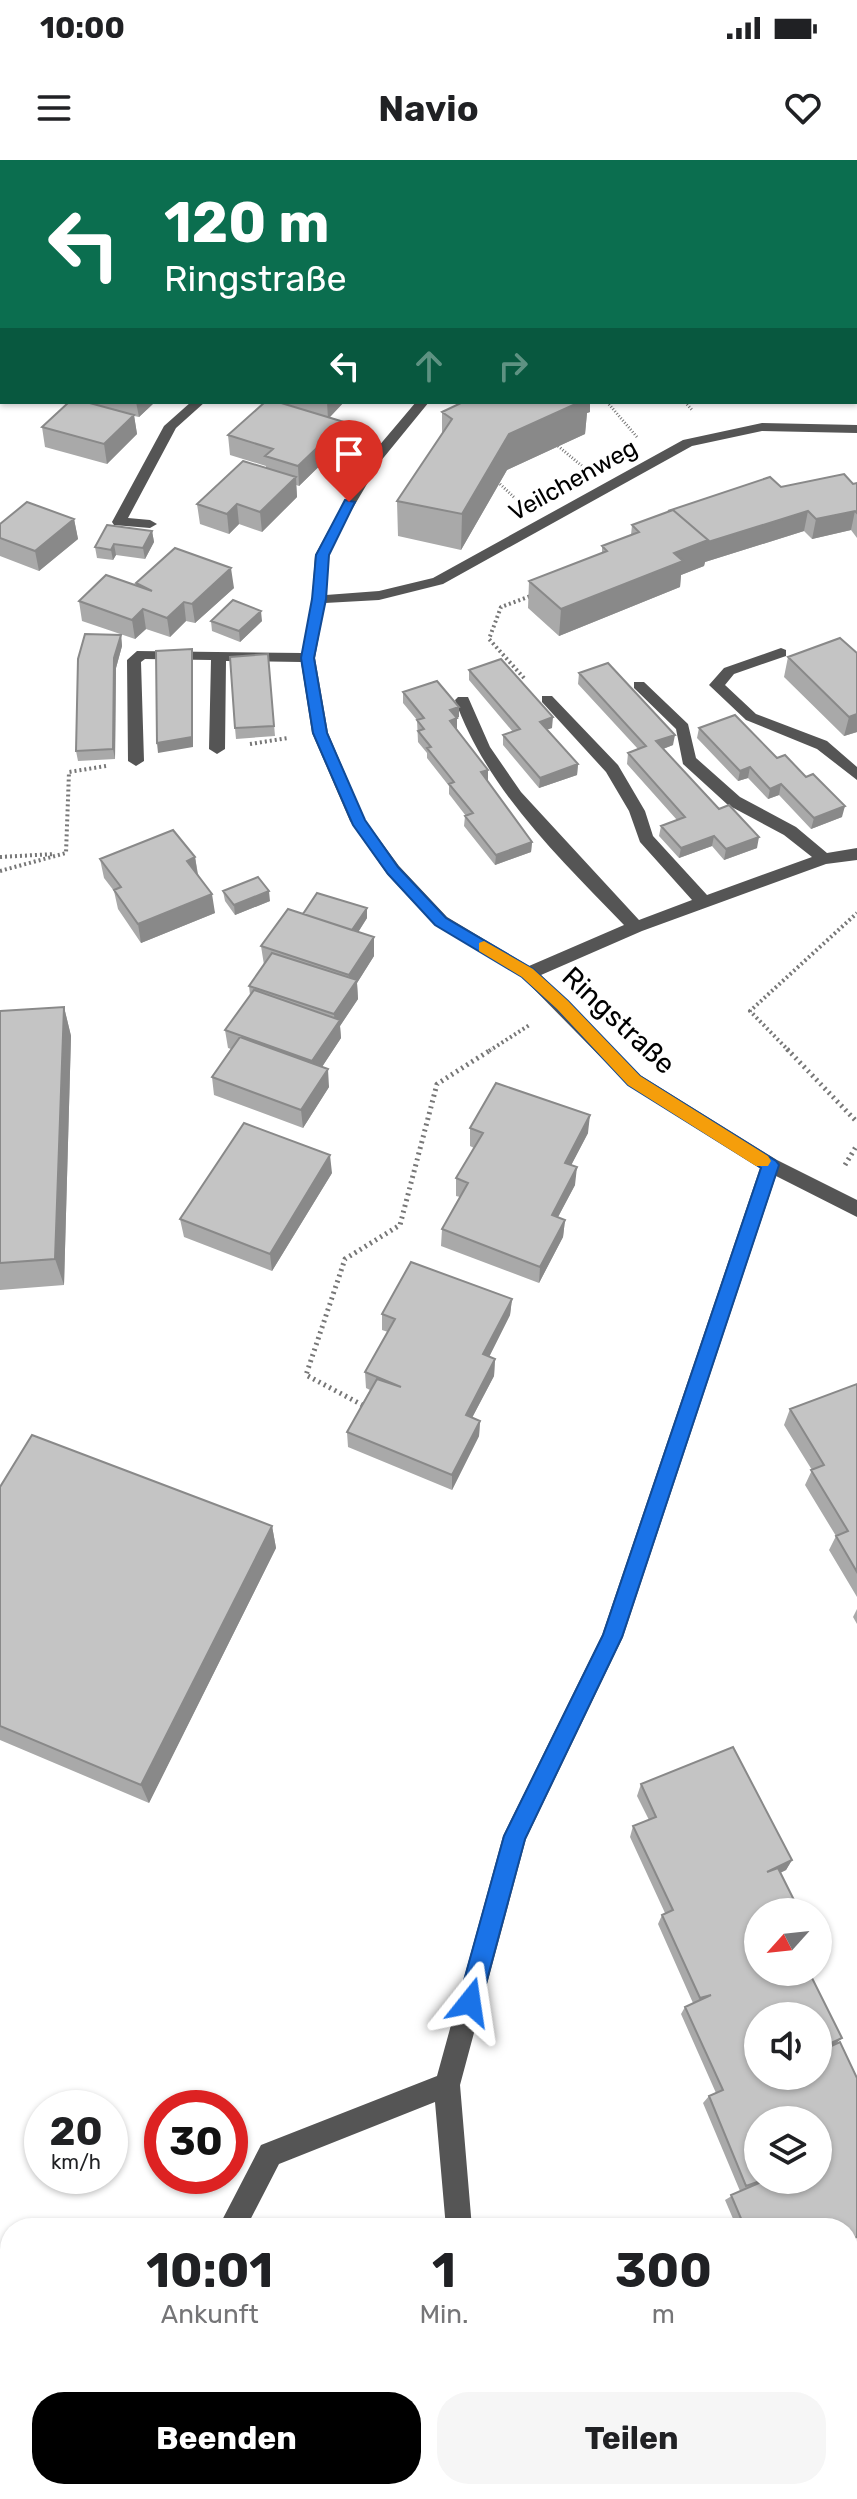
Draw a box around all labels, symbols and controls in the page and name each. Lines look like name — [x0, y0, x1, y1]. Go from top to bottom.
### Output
text: 10:00 — [40, 10, 125, 46]
icon: menu — [32, 86, 76, 130]
icon: heart — [781, 86, 825, 130]
text: Navio — [378, 87, 479, 130]
text: 120 m — [164, 190, 330, 256]
icon: left — [32, 192, 136, 296]
text: Ringstraße — [164, 257, 347, 300]
icon: left — [323, 344, 367, 388]
icon: ahead — [407, 344, 451, 388]
icon: right — [491, 344, 535, 388]
pin — [315, 420, 383, 502]
icon: arrive — [327, 432, 371, 476]
street label: Veilchenweg — [504, 433, 642, 527]
street label: Ringstraße — [555, 960, 682, 1081]
north arrow — [744, 1898, 832, 1986]
map controls — [744, 1898, 832, 2194]
position arrow — [428, 1960, 512, 2044]
button: sound — [744, 2002, 832, 2090]
speed limit sign: 30 — [144, 2090, 248, 2194]
button: layers — [744, 2106, 832, 2194]
text: 20 — [49, 2108, 103, 2155]
text: km/h — [51, 2150, 101, 2174]
text: 10:01 — [146, 2242, 273, 2299]
text: 1 — [432, 2242, 456, 2299]
text: 300 — [615, 2242, 712, 2299]
text: Ankunft — [161, 2299, 259, 2330]
text: Min. — [419, 2299, 469, 2330]
text: m — [652, 2299, 675, 2330]
button: Beenden — [32, 2392, 421, 2484]
button: Teilen — [437, 2392, 826, 2484]

